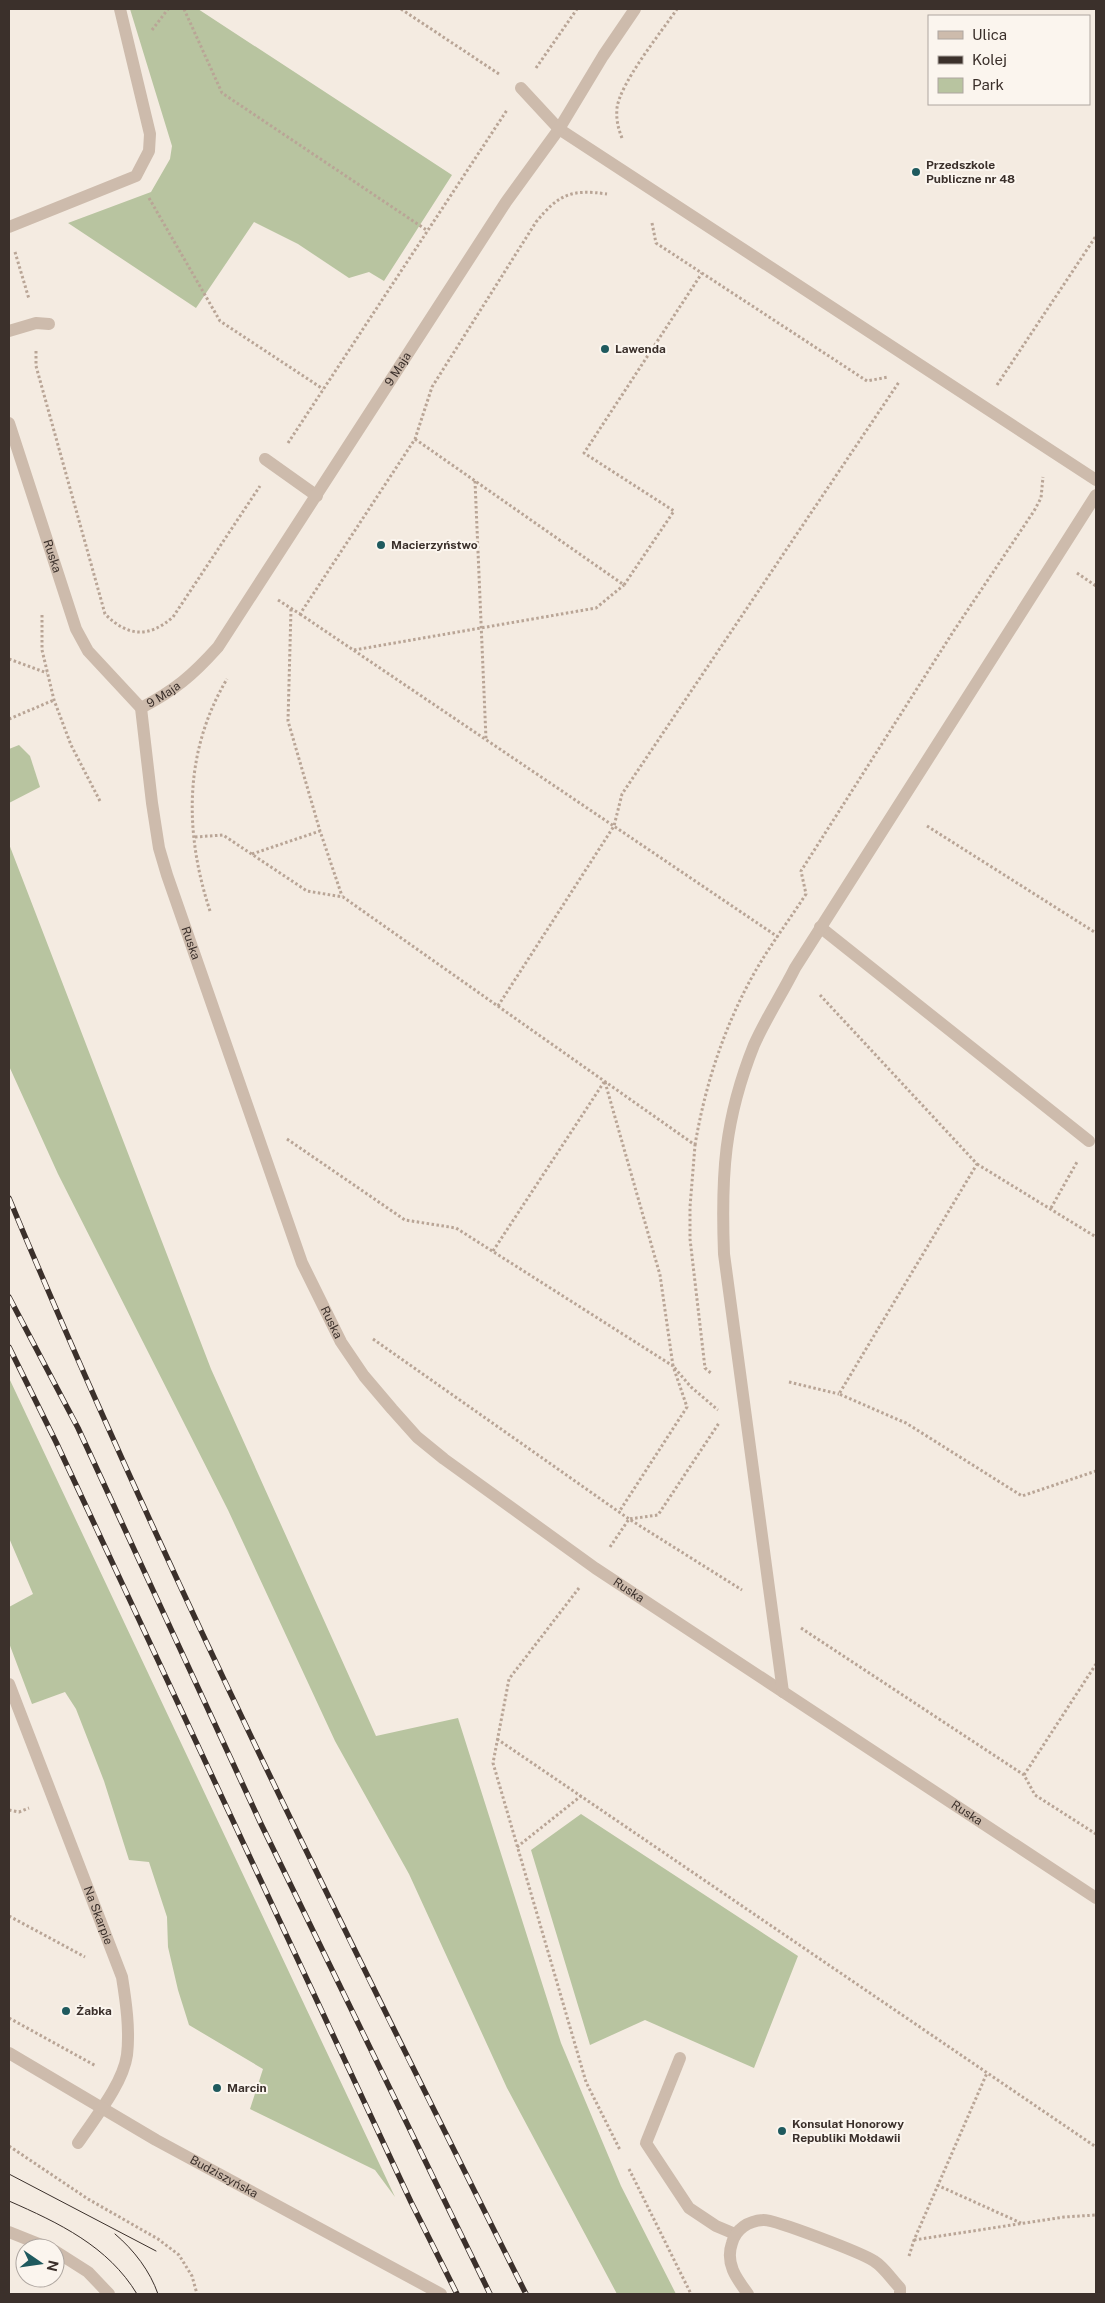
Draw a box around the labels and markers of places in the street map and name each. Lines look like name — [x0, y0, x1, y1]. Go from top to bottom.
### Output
place label: Przedszkole Publiczne nr 48 — [926, 158, 1015, 186]
marker: Przedszkole Publiczne nr 48 — [910, 166, 922, 178]
place label: Lawenda — [615, 342, 666, 356]
marker: Lawenda — [599, 343, 611, 355]
place label: Macierzyństwo — [391, 538, 478, 552]
marker: Macierzyństwo — [375, 539, 387, 551]
place label: Żabka — [76, 2004, 112, 2018]
marker: Żabka — [60, 2005, 72, 2017]
place label: Marcin — [227, 2081, 267, 2095]
marker: Marcin — [211, 2082, 223, 2094]
place label: Konsulat Honorowy Republiki Mołdawii — [792, 2117, 904, 2145]
marker: Konsulat Honorowy Republiki Mołdawii — [776, 2125, 788, 2137]

